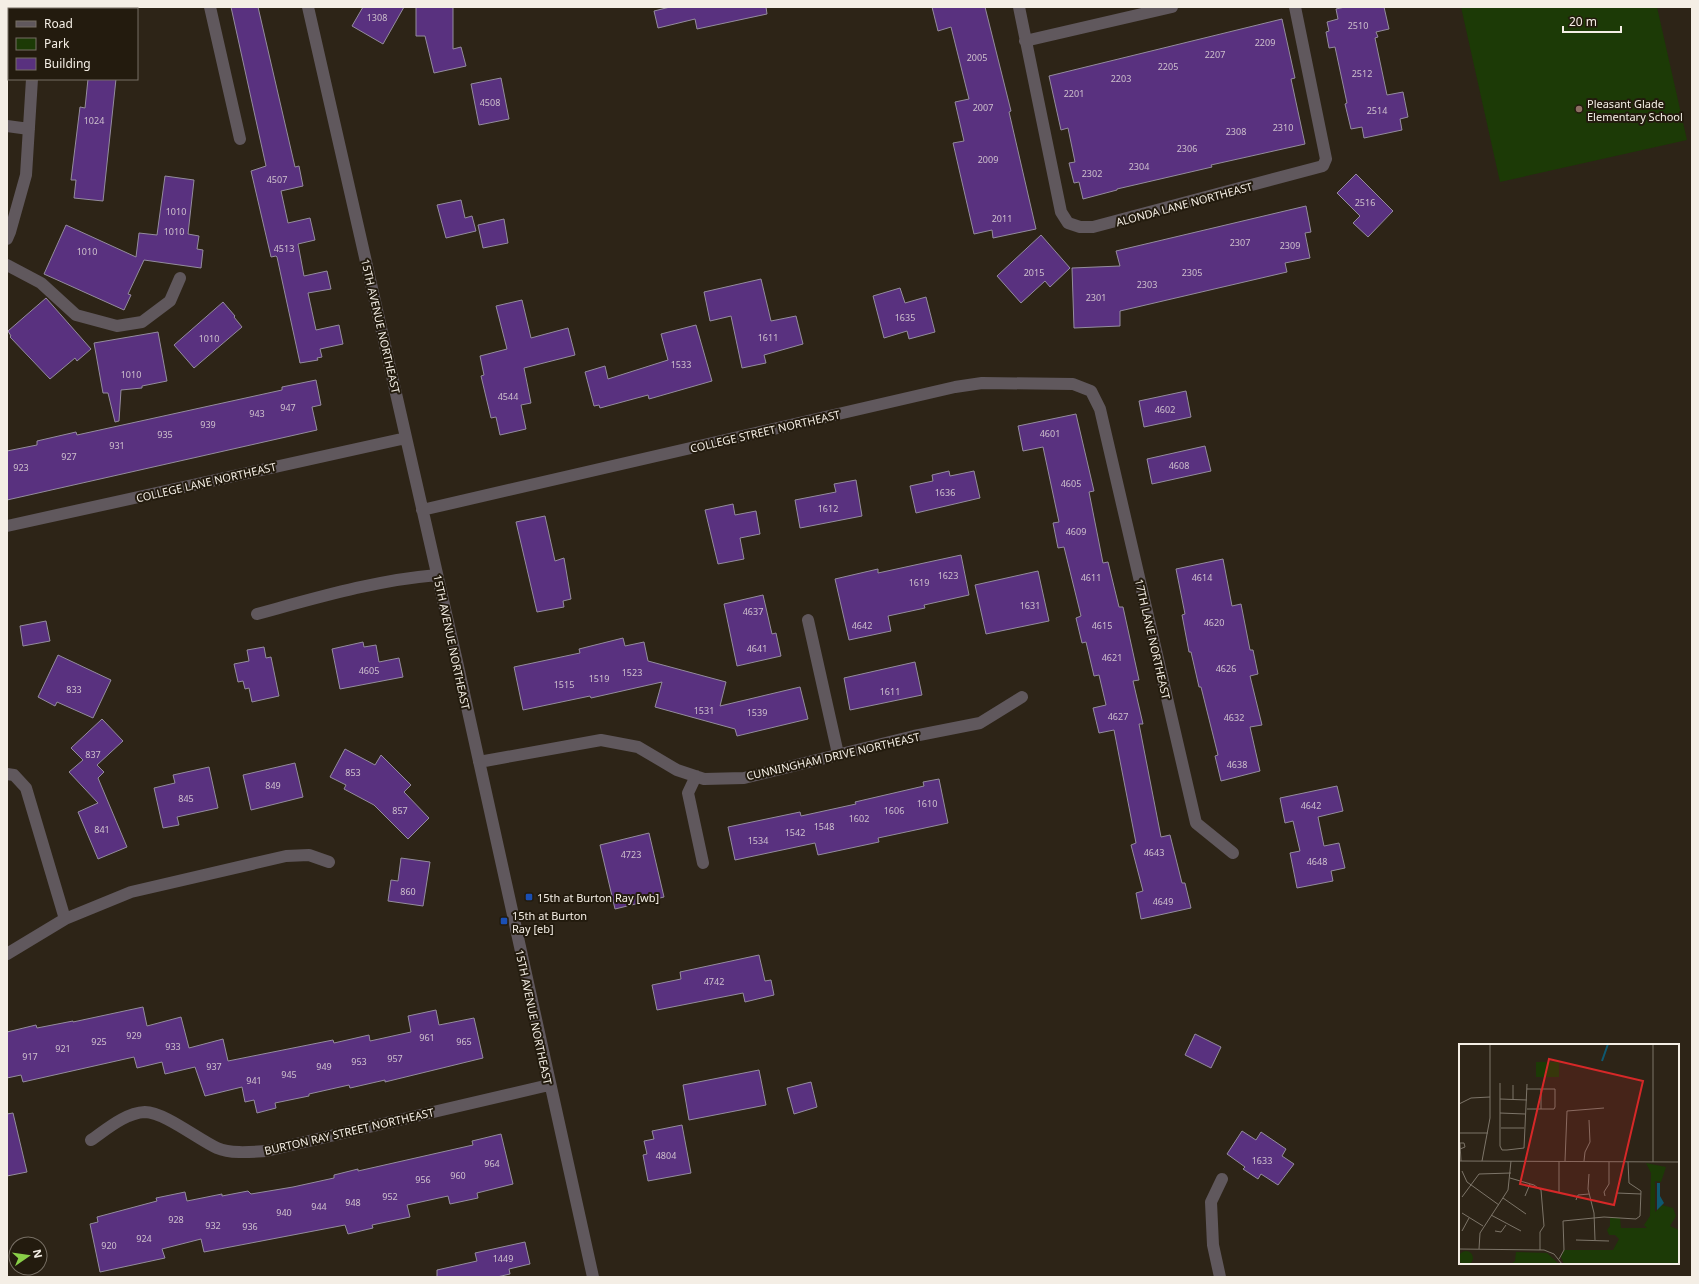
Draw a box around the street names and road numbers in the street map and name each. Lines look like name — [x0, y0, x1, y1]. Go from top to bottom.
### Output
street label: ALONDA LANE NORTHEAST — [1114, 179, 1254, 229]
street label: 15TH AVENUE NORTHEAST — [358, 257, 404, 395]
street label: COLLEGE STREET NORTHEAST — [689, 406, 841, 456]
street label: COLLEGE LANE NORTHEAST — [134, 459, 278, 505]
street label: 15TH AVENUE NORTHEAST — [430, 573, 474, 711]
street label: 17TH LANE NORTHEAST — [1132, 577, 1174, 701]
street label: CUNNINGHAM DRIVE NORTHEAST — [745, 729, 921, 783]
street label: 15TH AVENUE NORTHEAST — [512, 948, 556, 1086]
street label: BURTON RAY STREET NORTHEAST — [263, 1104, 435, 1158]

